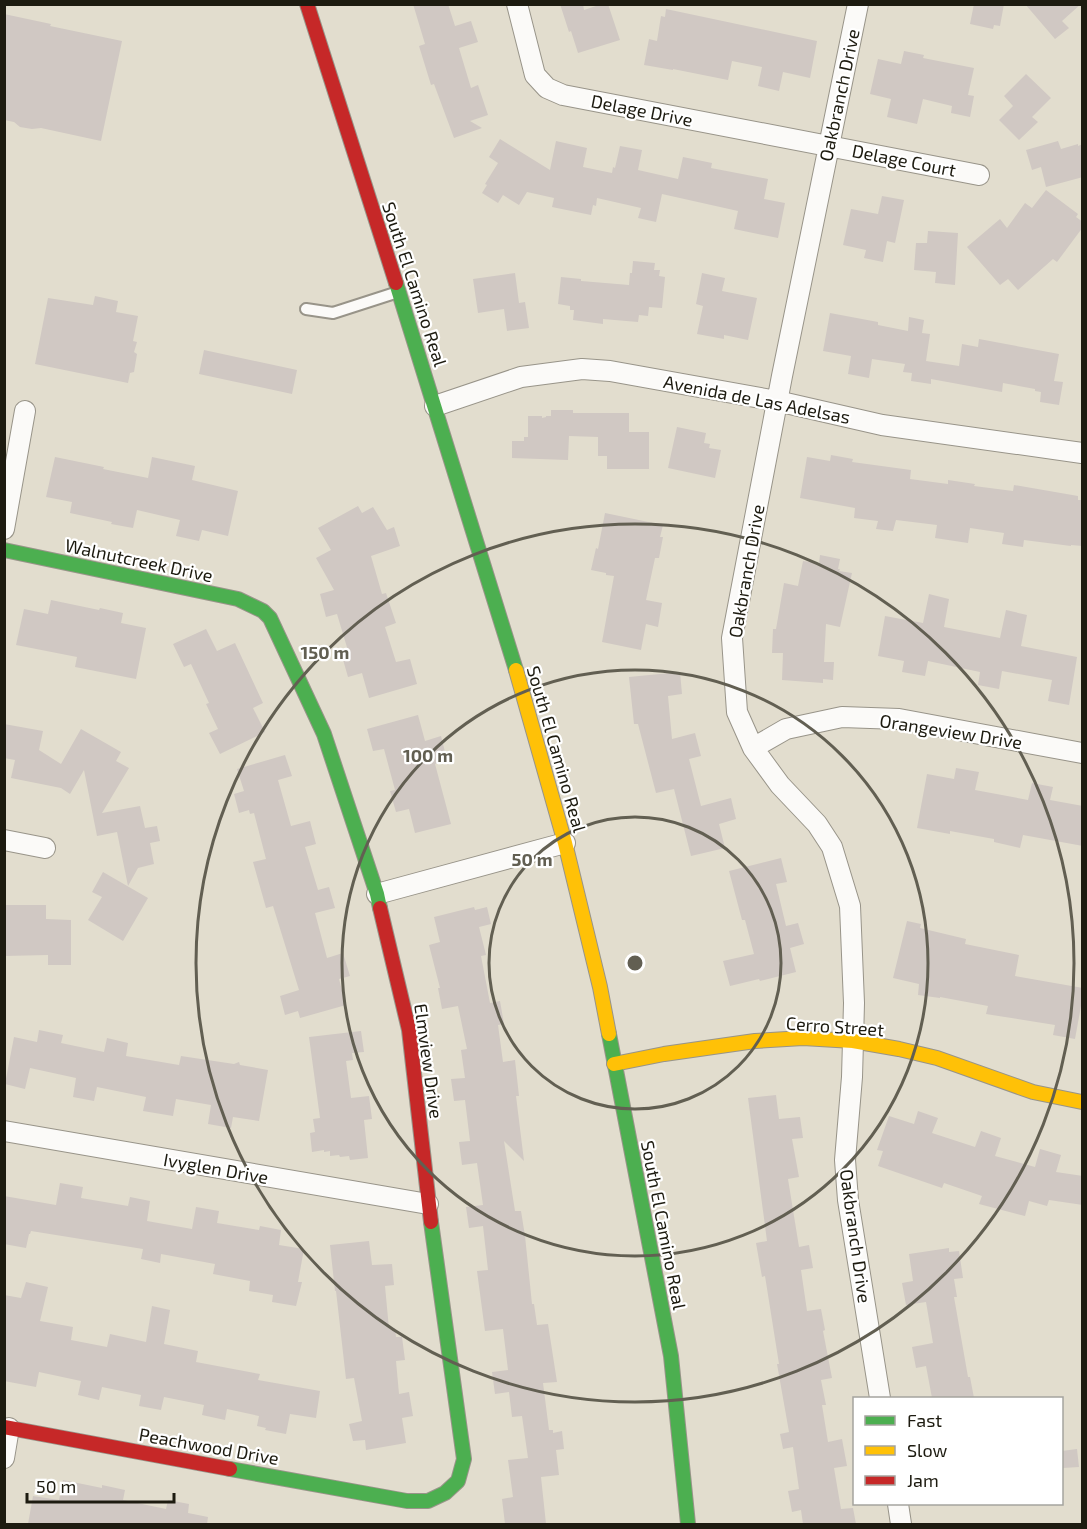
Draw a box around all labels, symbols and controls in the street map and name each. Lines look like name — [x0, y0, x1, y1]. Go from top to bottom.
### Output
street label: Oakbranch Drive — [814, 27, 864, 163]
street label: Delage Drive — [589, 89, 695, 131]
street label: Delage Court — [850, 139, 958, 181]
street label: South El Camino Real — [378, 199, 452, 370]
street label: Avenida de Las Adelsas — [662, 370, 852, 428]
street label: Oakbranch Drive — [723, 503, 769, 639]
street label: Walnutcreek Drive — [63, 534, 215, 586]
text: 150 m — [301, 641, 349, 663]
street label: South El Camino Real — [523, 663, 591, 835]
street label: Orangeview Drive — [878, 709, 1024, 753]
text: 100 m — [403, 744, 453, 766]
text: 50 m — [511, 848, 553, 870]
centre of rings — [625, 953, 645, 973]
street label: Elmview Drive — [410, 1002, 448, 1120]
street label: Cerro Street — [785, 1012, 885, 1040]
street label: South El Camino Real — [637, 1139, 691, 1312]
street label: Ivyglen Drive — [162, 1148, 270, 1188]
street label: Oakbranch Drive — [836, 1168, 876, 1304]
legend — [853, 1397, 1063, 1505]
text: Fast — [907, 1409, 942, 1431]
street label: Peachwood Drive — [137, 1423, 281, 1469]
text: Slow — [907, 1439, 948, 1461]
scale bar — [27, 1466, 174, 1504]
text: Jam — [907, 1469, 939, 1491]
text: 50 m — [36, 1475, 76, 1497]

